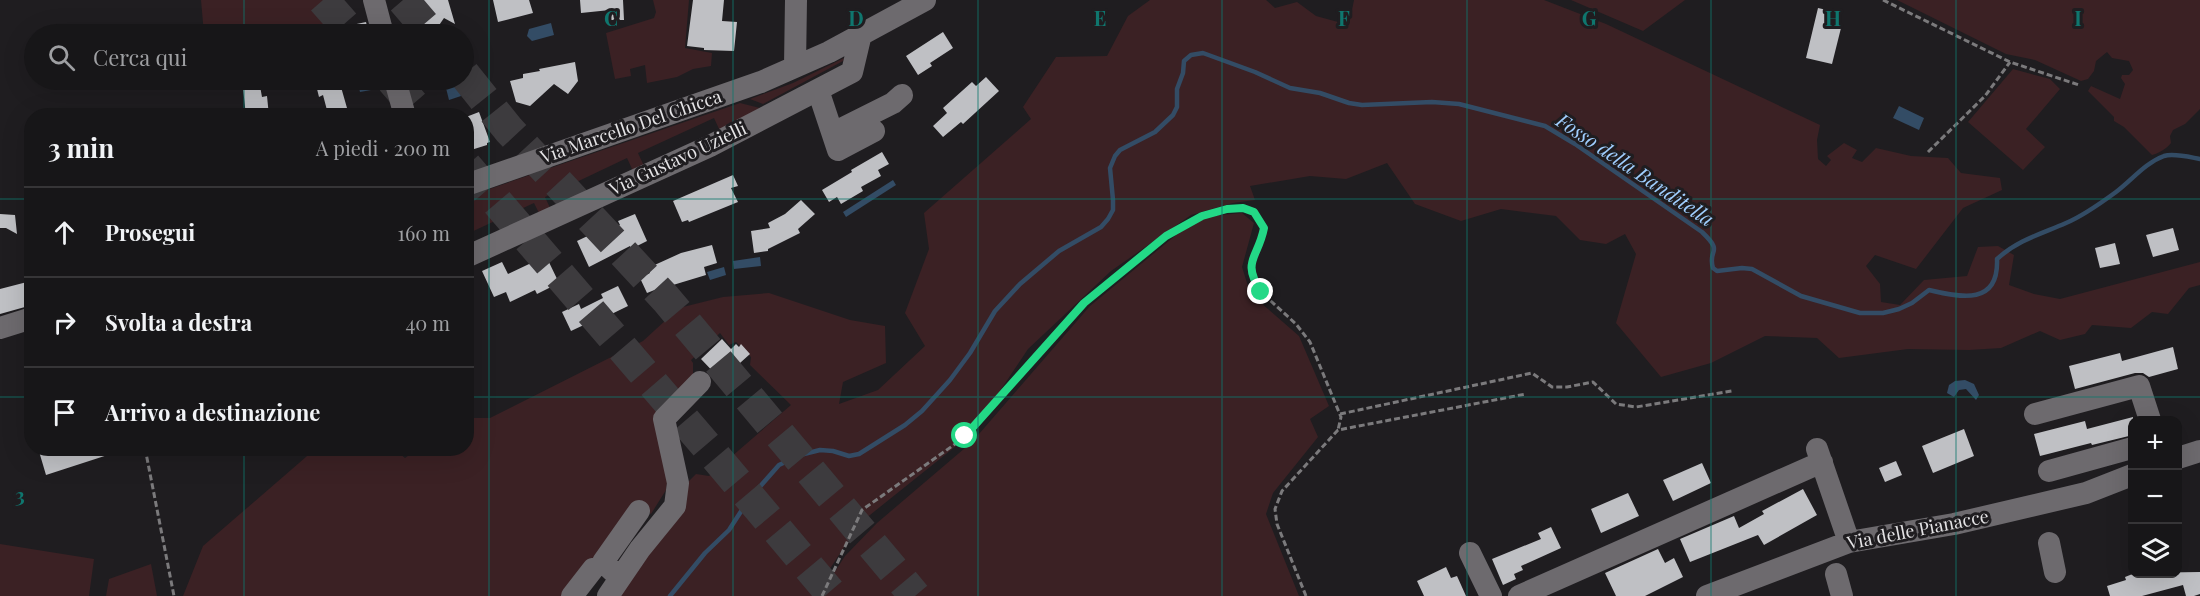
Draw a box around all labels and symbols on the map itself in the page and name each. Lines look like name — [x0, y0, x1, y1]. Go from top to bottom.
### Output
text: C — [604, 4, 618, 31]
text: D — [848, 4, 864, 31]
text: E — [1094, 4, 1106, 31]
text: F — [1338, 4, 1350, 31]
text: G — [1582, 4, 1597, 31]
text: H — [1825, 4, 1841, 31]
text: I — [2074, 4, 2082, 31]
street label: Via Marcello Del Chicca — [536, 84, 725, 169]
water label: Fosso della Banditella — [1551, 105, 1720, 232]
street label: Via Gustavo Uzielli — [604, 116, 750, 201]
route end — [1247, 278, 1273, 304]
route start — [951, 422, 977, 448]
text: 3 — [15, 481, 25, 508]
street label: Via delle Pianacce — [1844, 504, 1991, 555]

